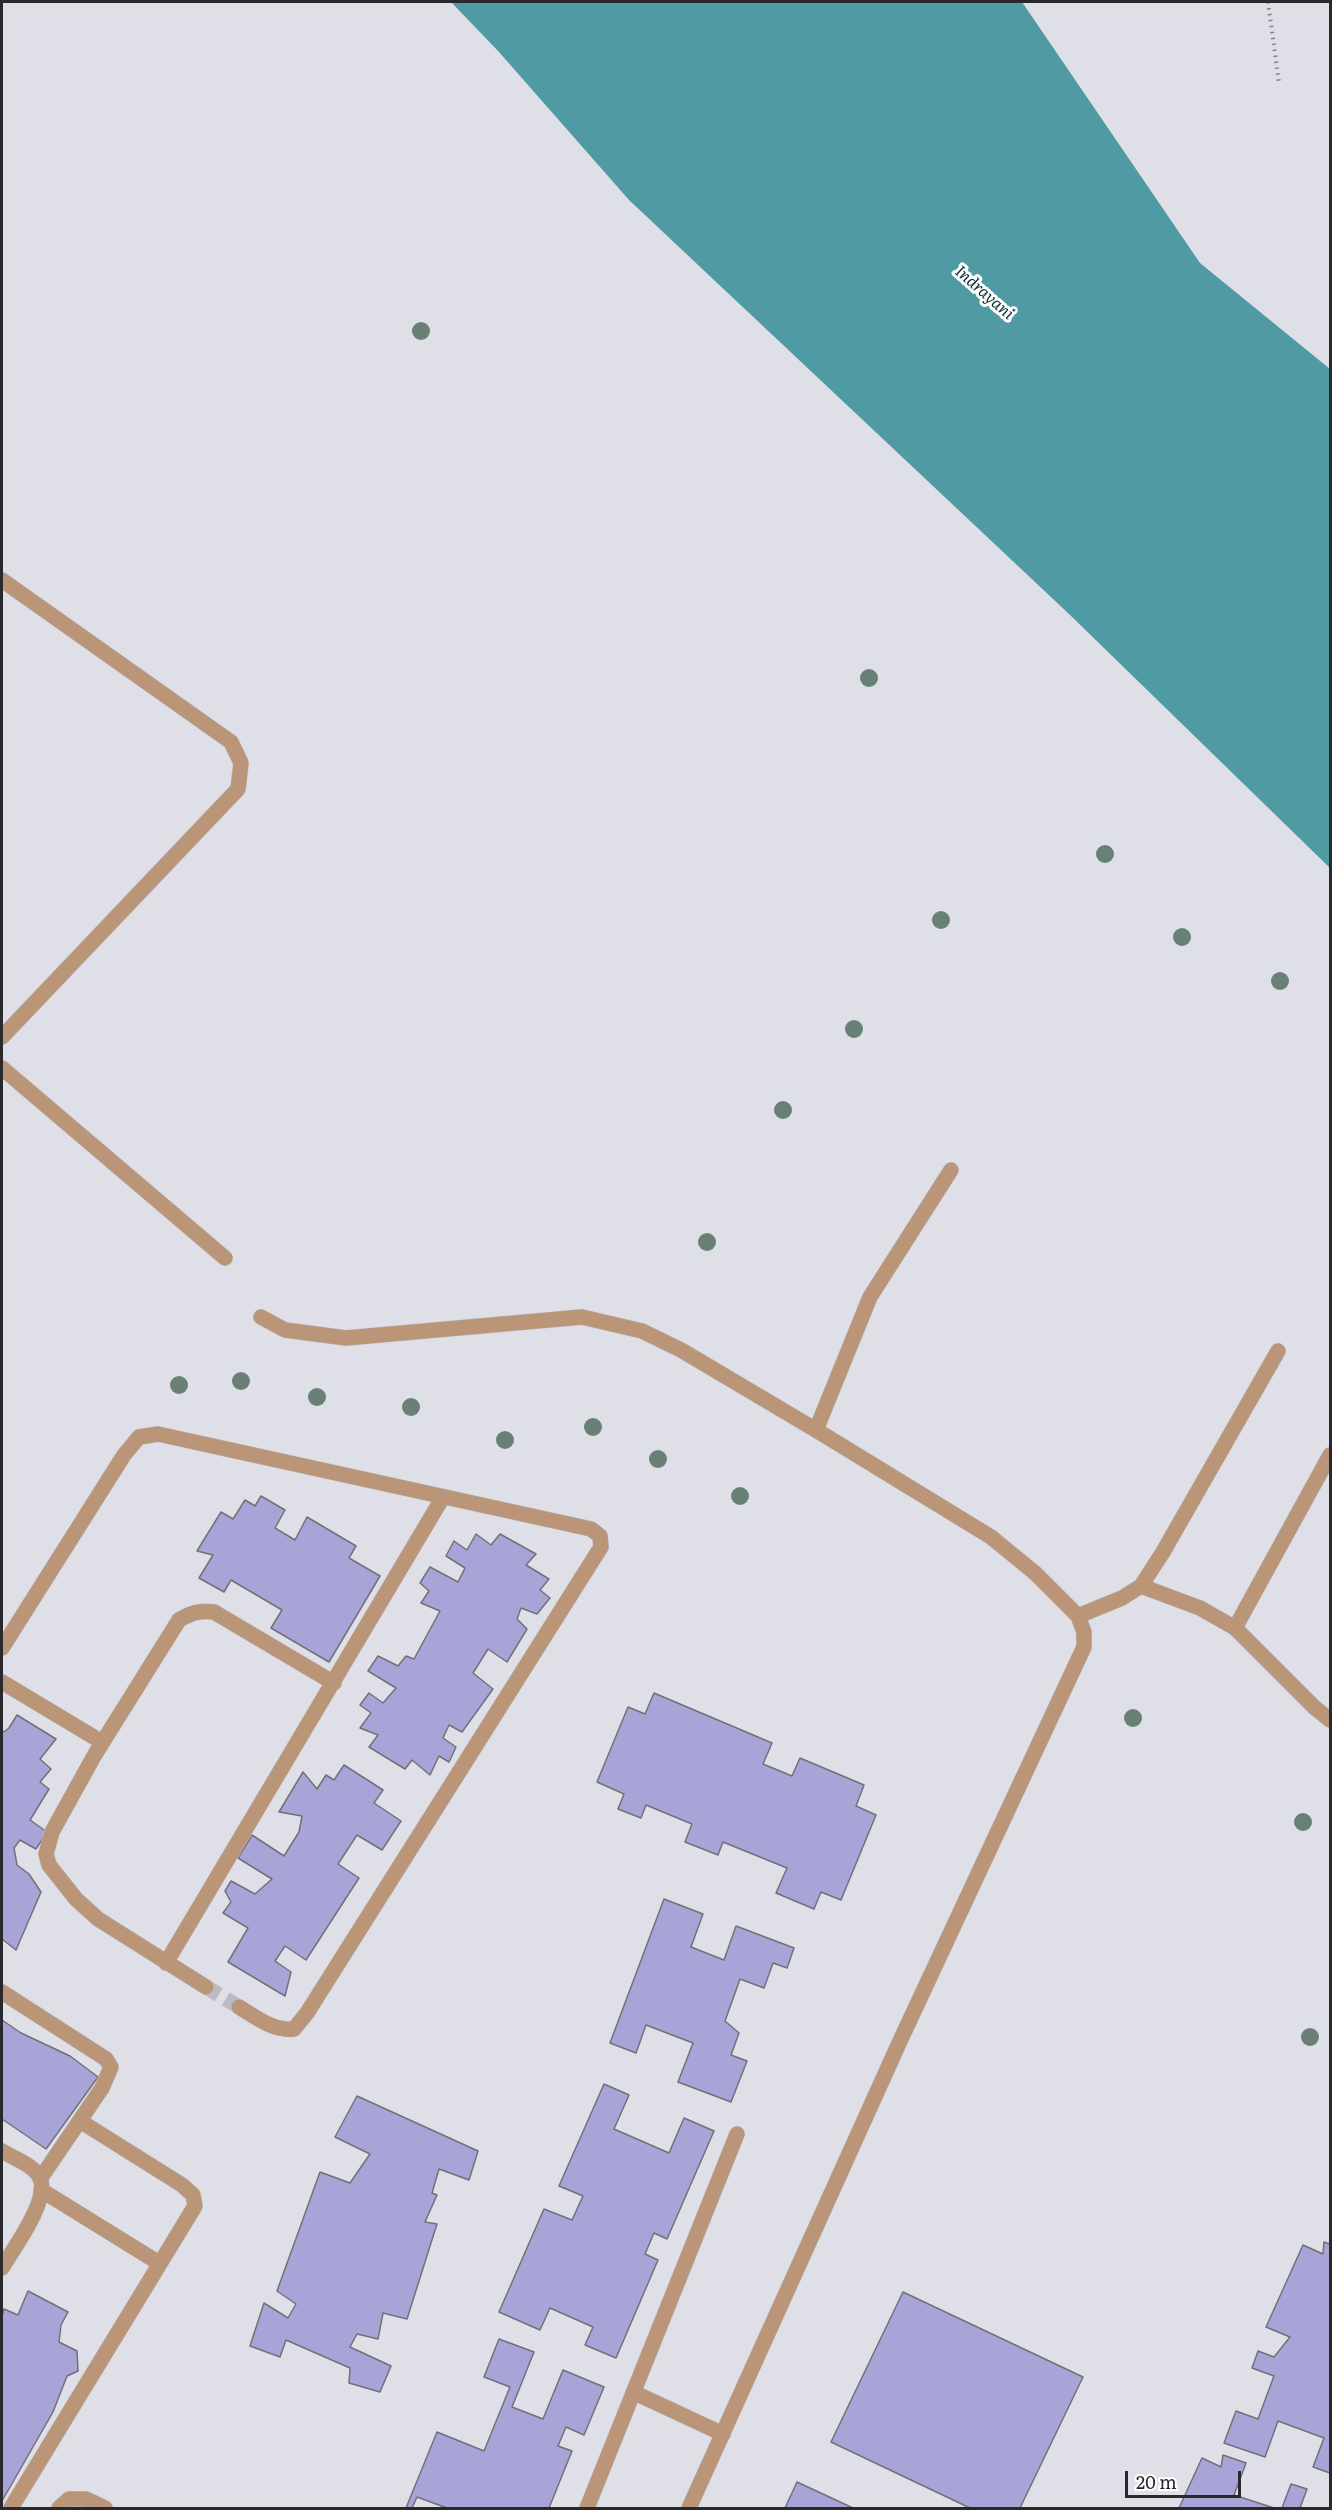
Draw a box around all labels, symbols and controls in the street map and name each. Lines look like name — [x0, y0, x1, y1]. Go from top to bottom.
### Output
water label: Indrayani — [951, 262, 1017, 324]
scale bar — [1128, 2459, 1244, 2497]
text: 20 m — [1136, 2468, 1177, 2495]

